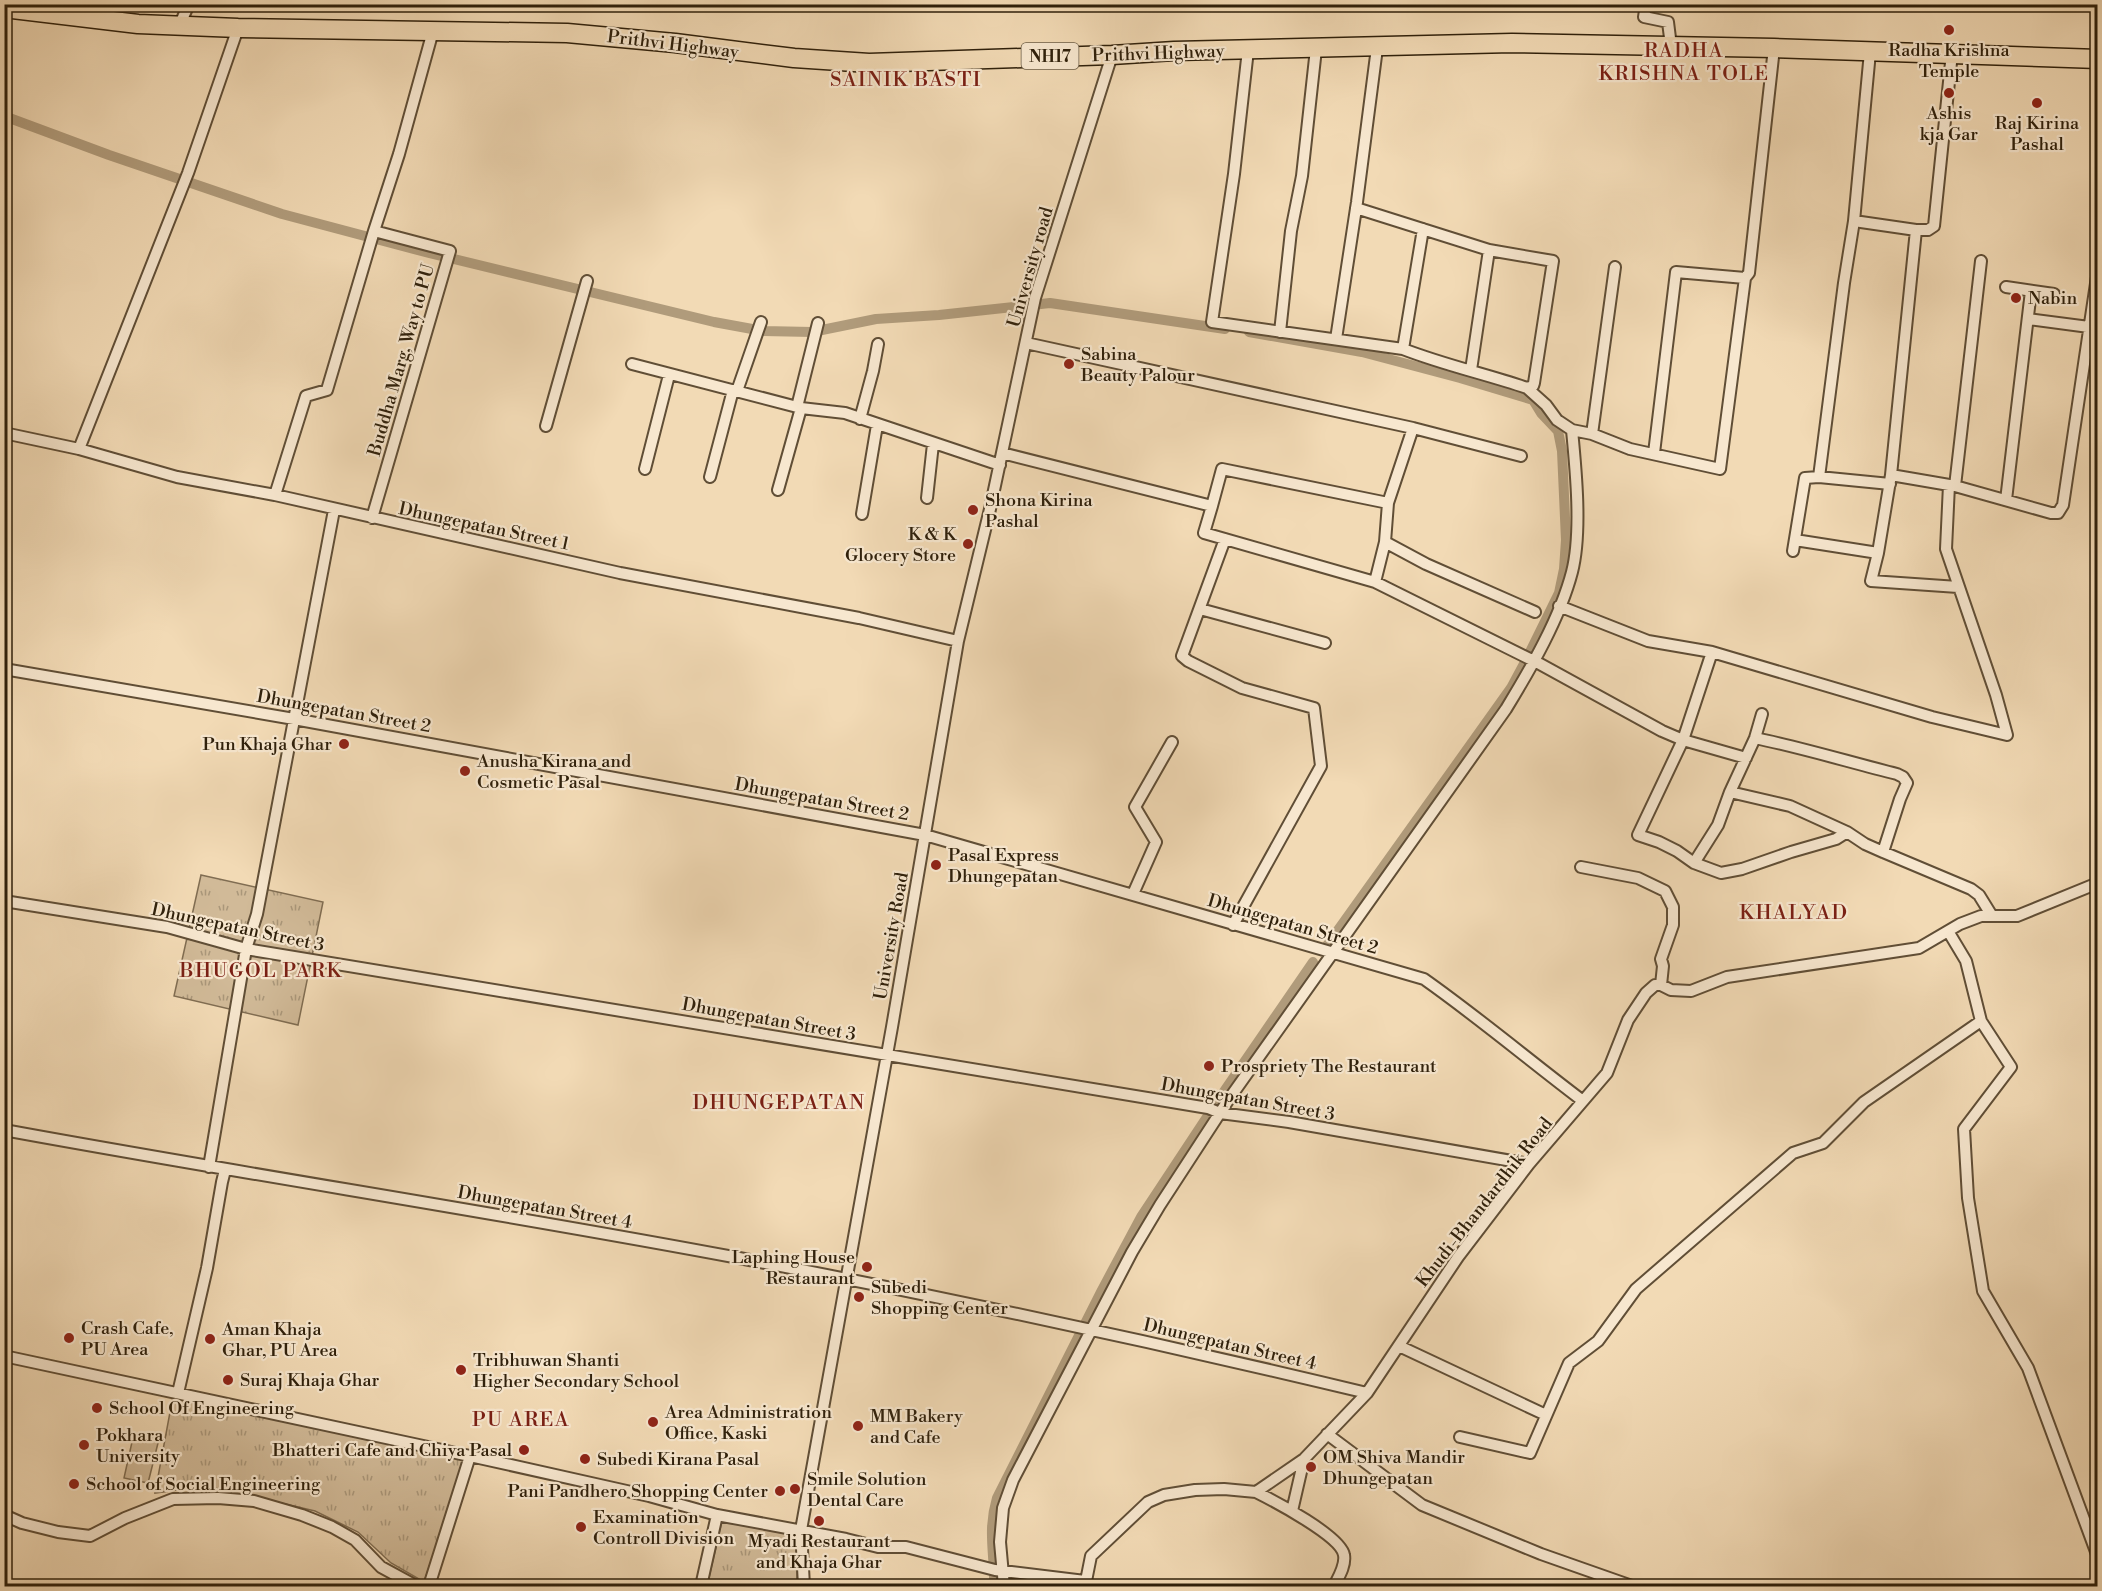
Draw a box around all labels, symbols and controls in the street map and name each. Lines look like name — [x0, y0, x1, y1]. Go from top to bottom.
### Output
marker: Radha Krishna Temple — [1942, 23, 1956, 37]
street label: Prithvi Highway — [606, 25, 740, 64]
district label: RADHA KRISHNA TOLE — [1599, 39, 1769, 87]
place label: Radha Krishna Temple — [1888, 39, 2011, 83]
street label: Prithvi Highway — [1091, 40, 1225, 67]
road number: NH17 — [1022, 43, 1078, 69]
district label: SAINIK BASTI — [830, 68, 982, 93]
marker: Ashis kja Gar — [1942, 86, 1956, 100]
marker: Raj Kirina Pashal — [2030, 96, 2044, 110]
place label: Ashis kja Gar — [1920, 102, 1978, 146]
place label: Raj Kirina Pashal — [1995, 112, 2080, 156]
street label: University road — [1002, 203, 1059, 330]
street label: Buddha Marg, Way to PU — [363, 261, 440, 460]
place label: Nabin — [2028, 287, 2077, 310]
marker: Nabin — [2009, 291, 2023, 305]
place label: Sabina Beauty Palour — [1080, 343, 1195, 387]
marker: Sabina Beauty Palour — [1062, 357, 1076, 371]
place label: Shona Kirina Pashal — [985, 489, 1094, 533]
street label: Dhungepatan Street 1 — [396, 497, 572, 556]
marker: Shona Kirina Pashal — [966, 503, 980, 517]
place label: K & K Glocery Store — [845, 523, 958, 567]
marker: K & K Glocery Store — [961, 537, 975, 551]
street label: Dhungepatan Street 2 — [255, 685, 433, 738]
place label: Pun Khaja Ghar — [202, 733, 332, 756]
marker: Pun Khaja Ghar — [337, 737, 351, 751]
place label: Anusha Kirana and Cosmetic Pasal — [476, 750, 632, 794]
marker: Anusha Kirana and Cosmetic Pasal — [458, 764, 472, 778]
street label: Dhungepatan Street 2 — [733, 773, 911, 826]
place label: Pasal Express Dhungepatan — [948, 844, 1059, 888]
marker: Pasal Express Dhungepatan — [929, 858, 943, 872]
street label: University Road — [869, 870, 914, 1002]
street label: Dhungepatan Street 2 — [1205, 889, 1381, 960]
street label: Dhungepatan Street 3 — [149, 898, 326, 957]
district label: KHALYAD — [1739, 901, 1849, 926]
district label: BHUGOL PARK — [178, 959, 343, 984]
street label: Dhungepatan Street 3 — [680, 993, 858, 1046]
place label: Prospriety The Restaurant — [1221, 1055, 1437, 1078]
marker: Prospriety The Restaurant — [1202, 1059, 1216, 1073]
street label: Dhungepatan Street 3 — [1159, 1073, 1337, 1126]
district label: DHUNGEPATAN — [692, 1091, 866, 1116]
street label: Khudi-Bhandardhik Road — [1411, 1112, 1558, 1292]
street label: Dhungepatan Street 4 — [456, 1181, 634, 1234]
place label: Laphing House Restaurant — [731, 1246, 856, 1290]
marker: Laphing House Restaurant — [860, 1260, 874, 1274]
place label: Subedi Shopping Center — [871, 1276, 1008, 1320]
marker: Subedi Shopping Center — [852, 1290, 866, 1304]
street label: Dhungepatan Street 4 — [1141, 1313, 1319, 1376]
place label: Crash Cafe, PU Area — [81, 1317, 173, 1361]
place label: Aman Khaja Ghar, PU Area — [221, 1318, 338, 1362]
marker: Crash Cafe, PU Area — [62, 1331, 76, 1345]
marker: Aman Khaja Ghar, PU Area — [203, 1332, 217, 1346]
place label: Tribhuwan Shanti Higher Secondary School — [473, 1349, 680, 1393]
marker: Tribhuwan Shanti Higher Secondary School — [454, 1363, 468, 1377]
place label: Suraj Khaja Ghar — [240, 1369, 380, 1392]
marker: Suraj Khaja Ghar — [221, 1373, 235, 1387]
place label: School Of Engineering — [109, 1397, 295, 1420]
marker: School Of Engineering — [90, 1401, 104, 1415]
place label: Area Administration Office, Kaski — [664, 1401, 832, 1445]
place label: MM Bakery and Cafe — [870, 1405, 963, 1449]
district label: PU AREA — [472, 1408, 570, 1433]
marker: Area Administration Office, Kaski — [646, 1415, 660, 1429]
marker: MM Bakery and Cafe — [851, 1419, 865, 1433]
place label: Pokhara University — [96, 1424, 180, 1468]
marker: Pokhara University — [77, 1438, 91, 1452]
place label: Bhatteri Cafe and Chiya Pasal — [272, 1439, 513, 1462]
marker: Bhatteri Cafe and Chiya Pasal — [517, 1443, 531, 1457]
place label: OM Shiva Mandir Dhungepatan — [1323, 1446, 1465, 1490]
place label: Subedi Kirana Pasal — [597, 1448, 760, 1471]
marker: Subedi Kirana Pasal — [578, 1452, 592, 1466]
marker: OM Shiva Mandir Dhungepatan — [1304, 1460, 1318, 1474]
place label: Smile Solution Dental Care — [807, 1468, 927, 1512]
place label: School of Social Engineering — [86, 1473, 321, 1496]
marker: School of Social Engineering — [67, 1477, 81, 1491]
place label: Pani Pandhero Shopping Center — [508, 1480, 768, 1503]
marker: Smile Solution Dental Care — [788, 1482, 802, 1496]
marker: Pani Pandhero Shopping Center — [773, 1484, 787, 1498]
place label: Examination Controll Division — [593, 1506, 734, 1550]
marker: Myadi Restaurant and Khaja Ghar — [812, 1514, 826, 1528]
marker: Examination Controll Division — [574, 1520, 588, 1534]
place label: Myadi Restaurant and Khaja Ghar — [748, 1530, 891, 1574]

